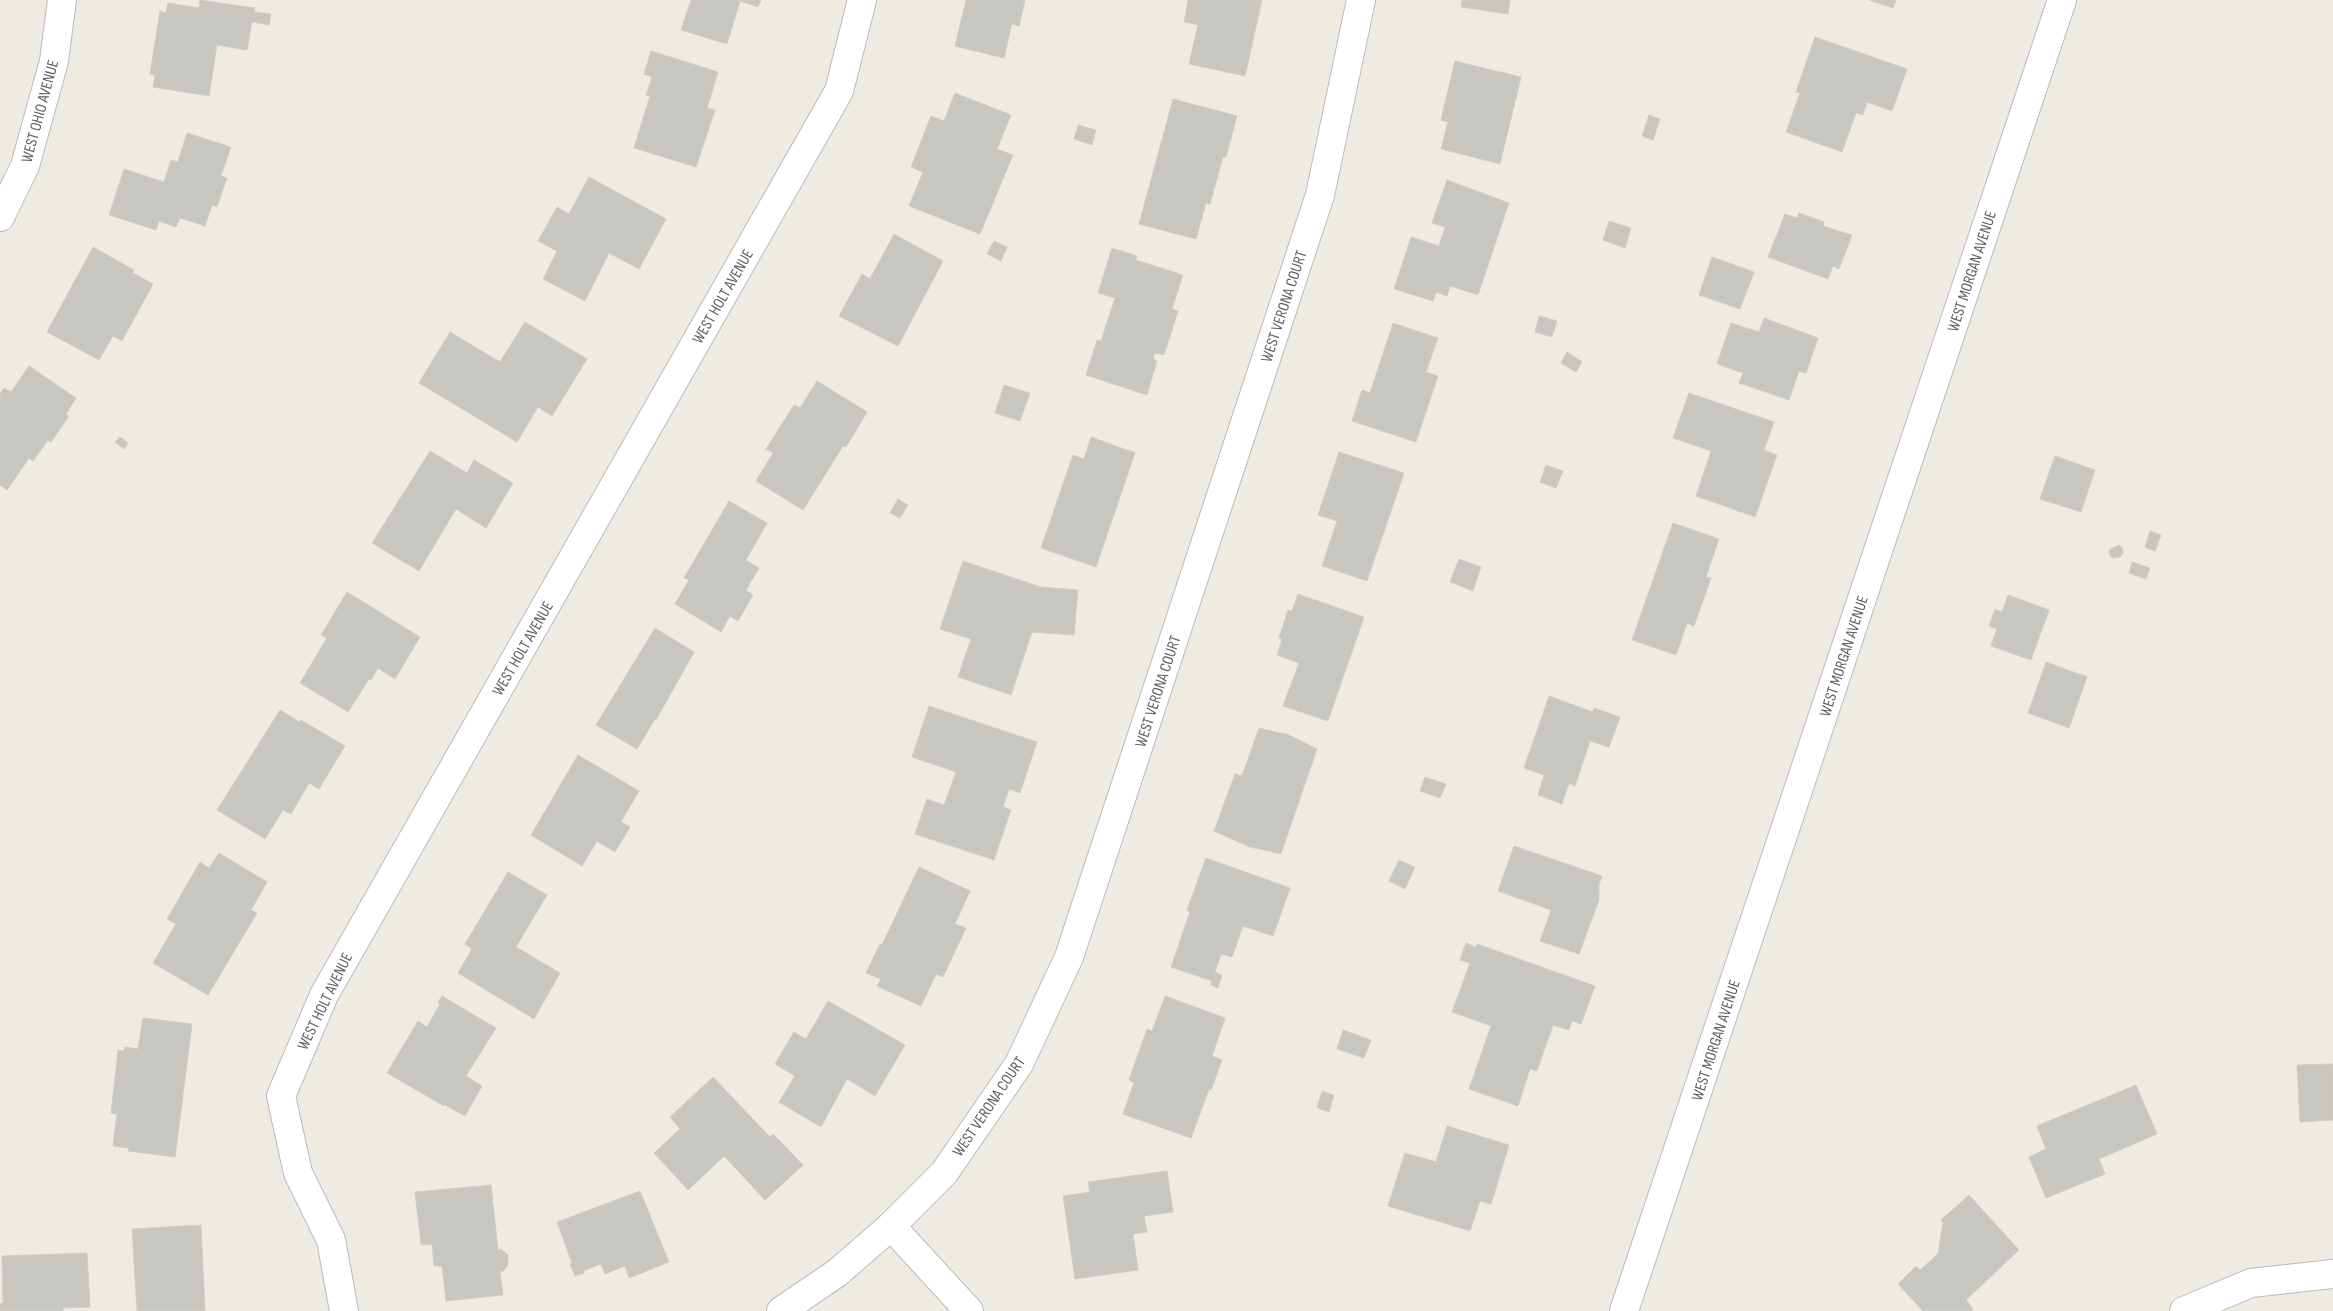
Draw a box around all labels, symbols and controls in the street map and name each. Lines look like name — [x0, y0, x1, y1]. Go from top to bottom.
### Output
street label: WEST OHIO AVENUE — [18, 58, 63, 165]
street label: WEST MORGAN AVENUE — [1944, 209, 2001, 334]
street label: WEST HOLT AVENUE — [689, 246, 758, 347]
street label: WEST VERONA COURT — [1257, 248, 1312, 365]
street label: WEST MORGAN AVENUE — [1816, 594, 1873, 719]
street label: WEST HOLT AVENUE — [489, 598, 558, 699]
street label: WEST VERONA COURT — [1131, 633, 1186, 750]
street label: WEST HOLT AVENUE — [294, 950, 357, 1053]
street label: WEST MORGAN AVENUE — [1688, 978, 1745, 1103]
street label: WEST VERONA COURT — [949, 1053, 1030, 1160]

